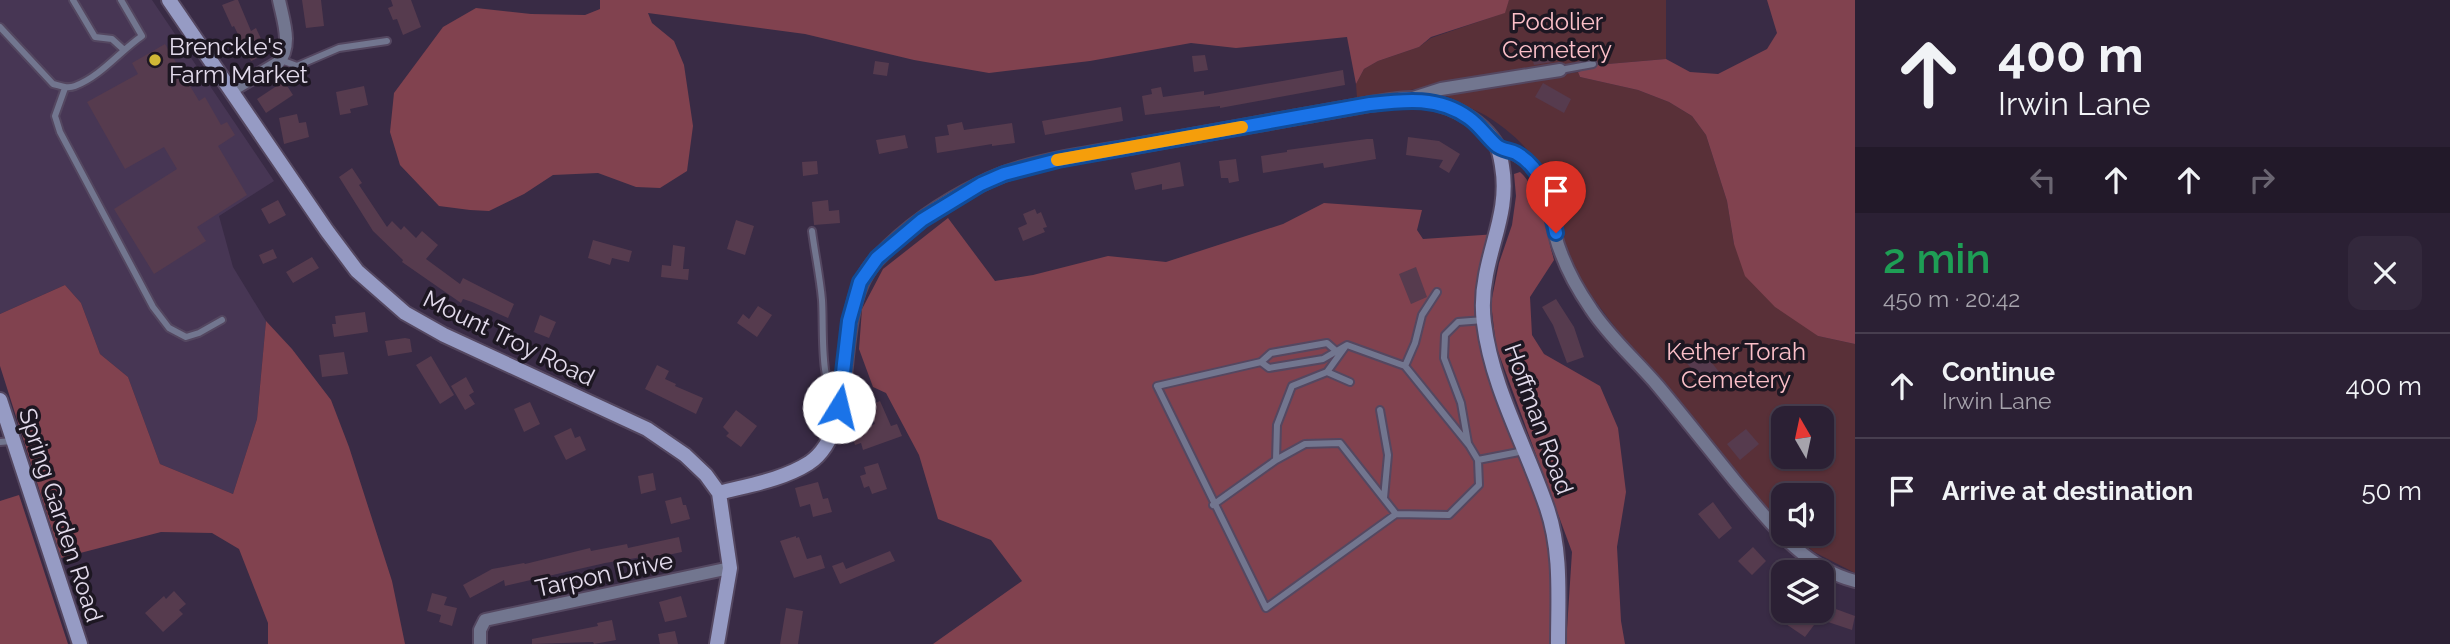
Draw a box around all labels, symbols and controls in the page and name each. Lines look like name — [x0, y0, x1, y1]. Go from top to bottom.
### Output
park label: Podolier Cemetery — [1502, 7, 1612, 64]
text: 400 m — [1998, 26, 2144, 83]
icon: ahead — [1883, 28, 1974, 119]
place label: Brenckle's Farm Market — [169, 32, 308, 89]
marker: Brenckle's Farm Market — [147, 52, 163, 68]
text: Irwin Lane — [1998, 85, 2151, 122]
pin — [1526, 161, 1586, 233]
icon: left — [2024, 161, 2062, 199]
icon: ahead — [2097, 161, 2135, 199]
icon: ahead — [2170, 161, 2208, 199]
icon: right — [2243, 161, 2281, 199]
icon: arrive — [1537, 172, 1575, 210]
text: 2 min — [1883, 234, 1991, 283]
button: close — [2348, 236, 2422, 310]
street label: Mount Troy Road — [419, 284, 599, 392]
text: 450 m · 20:42 — [1883, 285, 2020, 312]
park label: Kether Torah Cemetery — [1666, 337, 1806, 394]
street label: Hoffman Road — [1498, 340, 1580, 498]
text: Continue — [1942, 357, 2055, 387]
icon: ahead — [1883, 367, 1921, 405]
position arrow — [802, 370, 876, 444]
text: 400 m — [2345, 371, 2422, 401]
text: Irwin Lane — [1942, 387, 2052, 414]
street label: Spring Garden Road — [13, 404, 109, 626]
north arrow — [1771, 406, 1834, 469]
map controls — [1771, 406, 1834, 623]
icon: arrive — [1883, 472, 1921, 510]
text: Arrive at destination — [1942, 476, 2193, 506]
text: 50 m — [2361, 476, 2422, 506]
button: sound — [1771, 483, 1834, 546]
street label: Tarpon Drive — [532, 545, 676, 603]
button: layers — [1771, 560, 1834, 623]

